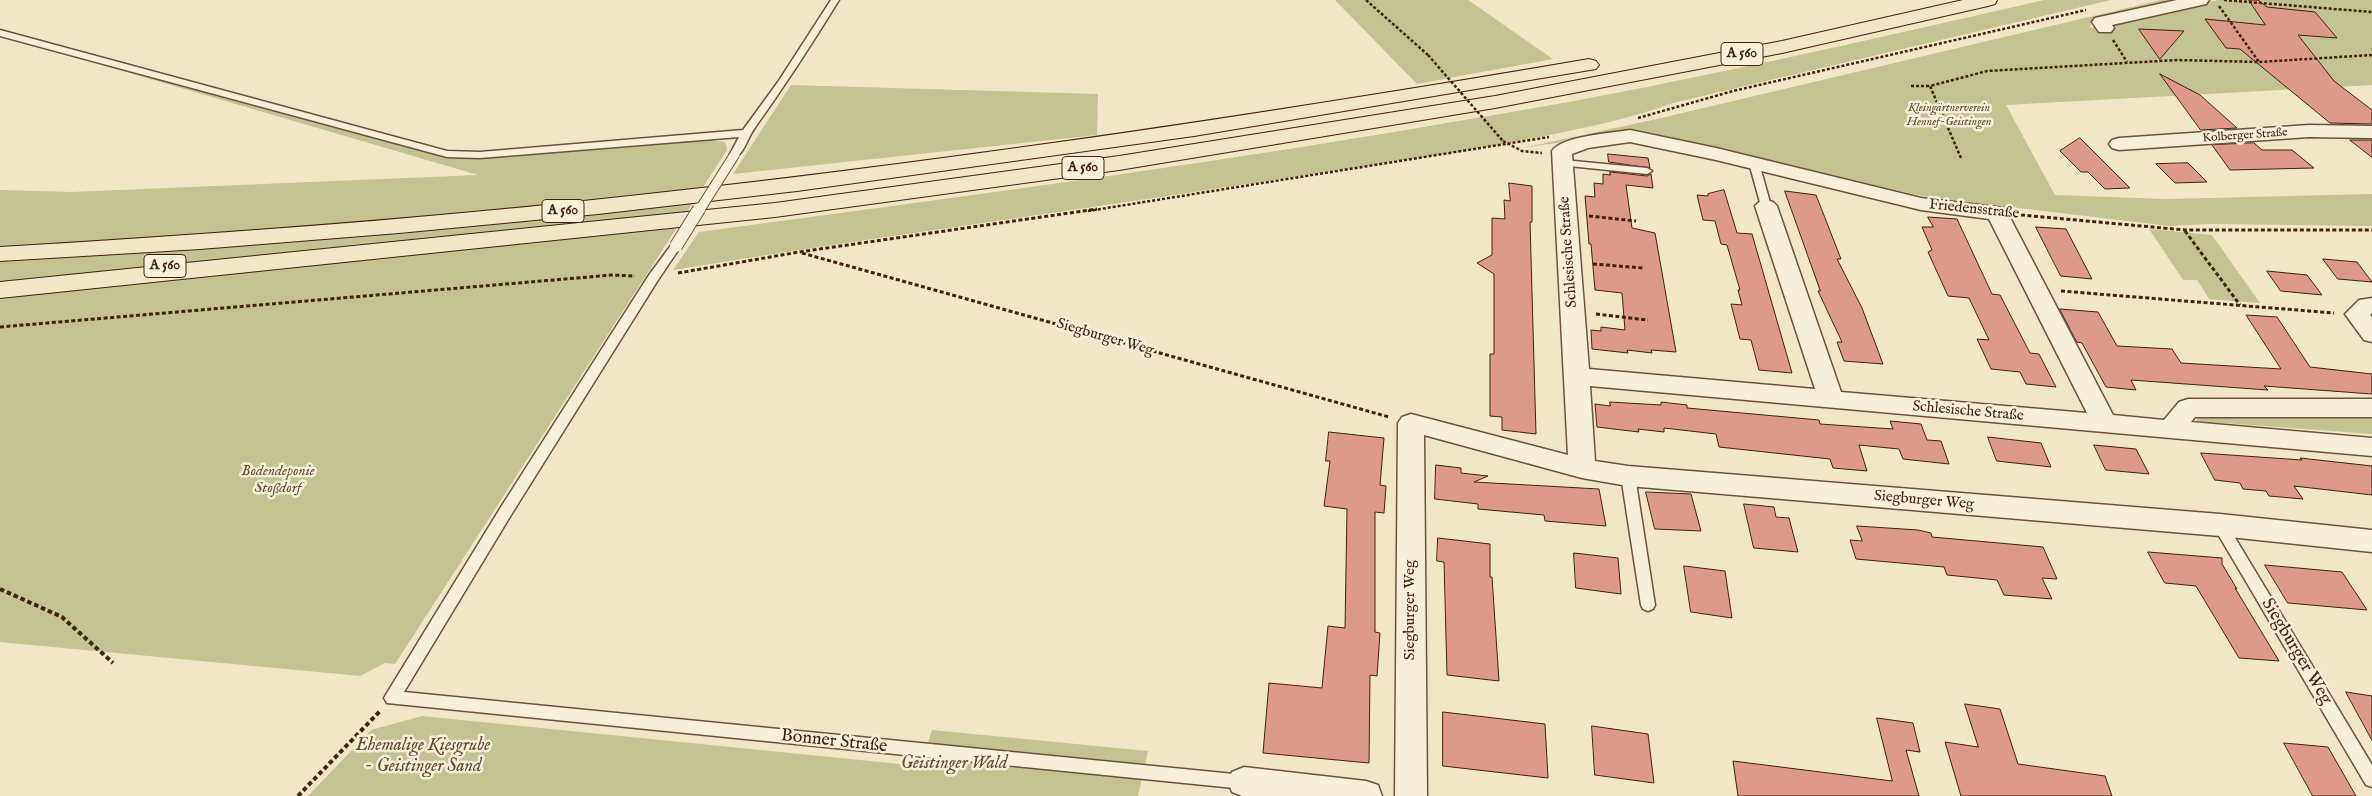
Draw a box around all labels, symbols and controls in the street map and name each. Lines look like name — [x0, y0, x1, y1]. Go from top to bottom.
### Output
road number: A 560 — [1721, 42, 1763, 66]
park label: Kleingärtnerverein Hennef-Geistingen — [1907, 102, 1991, 130]
street label: Kolberger Straße — [2202, 126, 2288, 146]
road number: A 560 — [1062, 156, 1104, 180]
street label: Schlesische Straße — [1556, 196, 1582, 308]
street label: Friedensstraße — [1928, 196, 2020, 224]
road number: A 560 — [542, 200, 584, 222]
road number: A 560 — [144, 255, 186, 278]
street label: Siegburger Weg — [1054, 316, 1156, 360]
street label: Schlesische Straße — [1912, 398, 2024, 426]
park label: Bodendeponie Stoßdorf — [241, 463, 315, 498]
street label: Siegburger Weg — [1873, 488, 1975, 514]
street label: Siegburger Weg — [1402, 560, 1420, 660]
street label: Siegburger Weg — [2256, 595, 2336, 709]
street label: Bonner Straße — [780, 726, 888, 758]
park label: Ehemalige Kiesgrube - Geistinger Sand — [356, 735, 490, 778]
park label: Geistinger Wald — [901, 753, 1007, 775]

